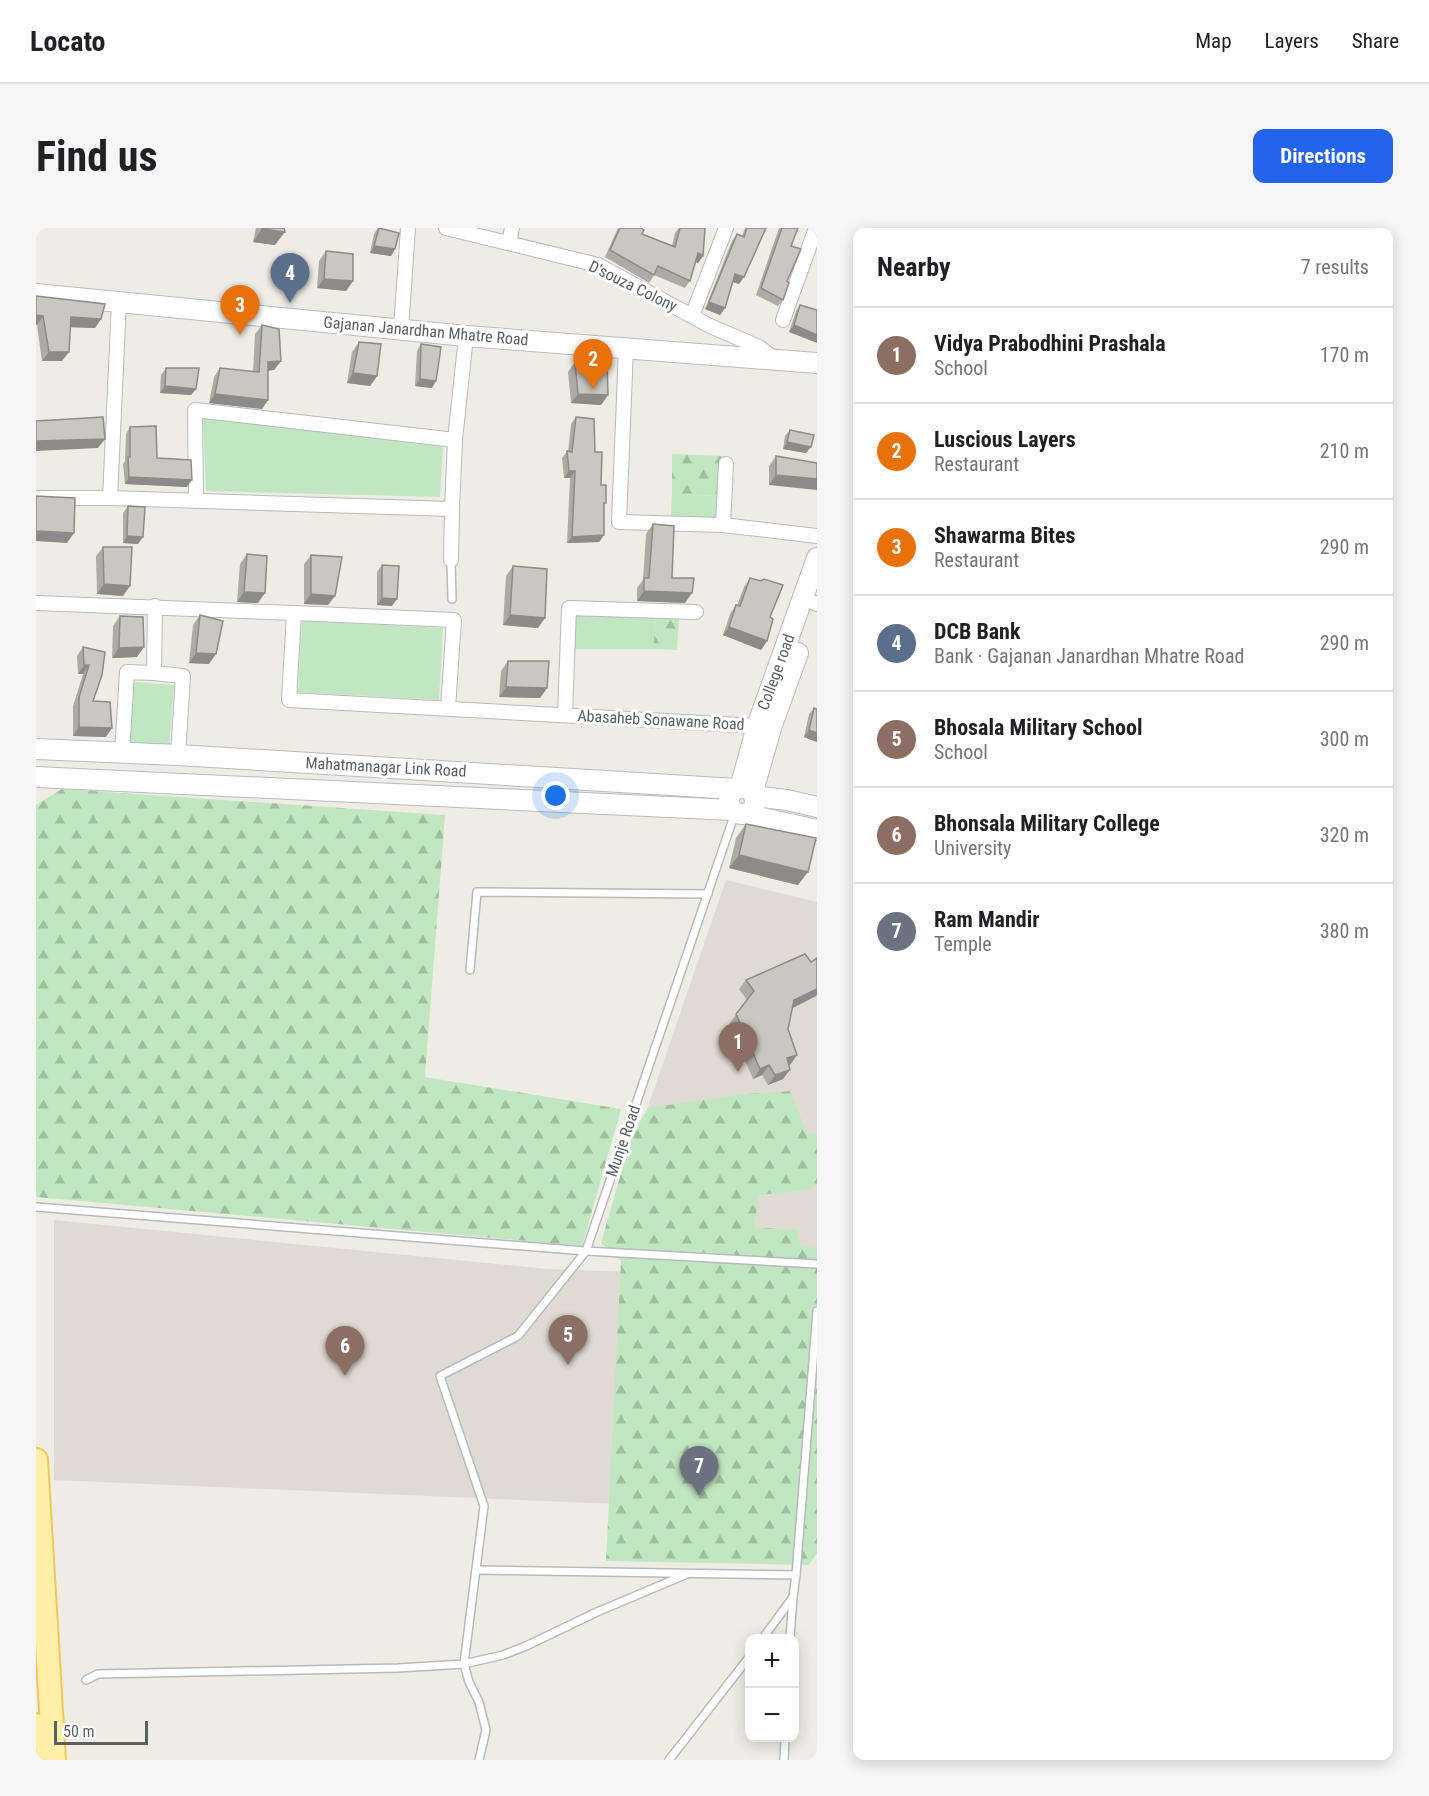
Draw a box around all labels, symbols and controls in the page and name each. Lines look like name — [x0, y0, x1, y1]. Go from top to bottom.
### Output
text: Locato — [30, 25, 106, 58]
text: Map — [1195, 29, 1232, 53]
text: Layers — [1265, 29, 1319, 53]
text: Share — [1352, 29, 1399, 53]
button: Directions — [1253, 129, 1393, 183]
text: Find us — [36, 132, 157, 181]
text: Nearby — [877, 252, 951, 282]
pin: 4 — [270, 254, 310, 303]
text: 7 results — [1301, 255, 1369, 279]
street label: D'souza Colony — [586, 256, 681, 316]
pin: 3 — [220, 285, 260, 335]
street label: Gajanan Janardhan Mhatre Road — [323, 313, 529, 349]
text: Vidya Prabodhini Prashala — [934, 331, 1166, 356]
pin: 2 — [574, 340, 612, 389]
text: 1 — [891, 343, 902, 367]
text: 170 m — [1320, 343, 1369, 367]
text: School — [934, 356, 988, 380]
text: Luscious Layers — [934, 427, 1076, 452]
text: 2 — [891, 439, 902, 463]
text: 210 m — [1320, 439, 1369, 463]
text: Restaurant — [934, 452, 1019, 476]
text: Shawarma Bites — [934, 523, 1076, 548]
text: 3 — [891, 535, 902, 559]
text: 290 m — [1320, 535, 1369, 559]
text: Restaurant — [934, 548, 1019, 572]
text: DCB Bank — [934, 619, 1020, 644]
street label: College road — [754, 631, 798, 713]
text: 4 — [891, 631, 902, 655]
text: 290 m — [1320, 631, 1369, 655]
text: Bank · Gajanan Janardhan Mhatre Road — [934, 644, 1244, 668]
street label: Abasaheb Sonawane Road — [577, 706, 745, 734]
text: Bhosala Military School — [934, 715, 1142, 740]
text: 5 — [891, 727, 902, 751]
text: 300 m — [1320, 727, 1369, 751]
text: School — [934, 740, 988, 764]
street label: Mahatmanagar Link Road — [305, 753, 467, 781]
your location — [541, 781, 570, 810]
text: Bhonsala Military College — [934, 811, 1160, 836]
text: 6 — [891, 823, 902, 847]
text: 320 m — [1320, 823, 1369, 847]
text: University — [934, 836, 1011, 860]
text: Ram Mandir — [934, 907, 1040, 932]
text: 7 — [891, 919, 902, 943]
text: 380 m — [1320, 919, 1369, 943]
text: Temple — [934, 932, 992, 956]
pin: 1 — [718, 1022, 758, 1072]
street label: Munje Road — [602, 1103, 644, 1179]
pin: 5 — [548, 1316, 588, 1365]
pin: 6 — [326, 1326, 364, 1376]
pin: 7 — [680, 1446, 718, 1496]
map controls — [745, 1634, 799, 1742]
button: + — [745, 1634, 799, 1688]
button: − — [745, 1688, 799, 1742]
scale bar — [54, 1718, 148, 1746]
text: 50 m — [63, 1722, 95, 1741]

